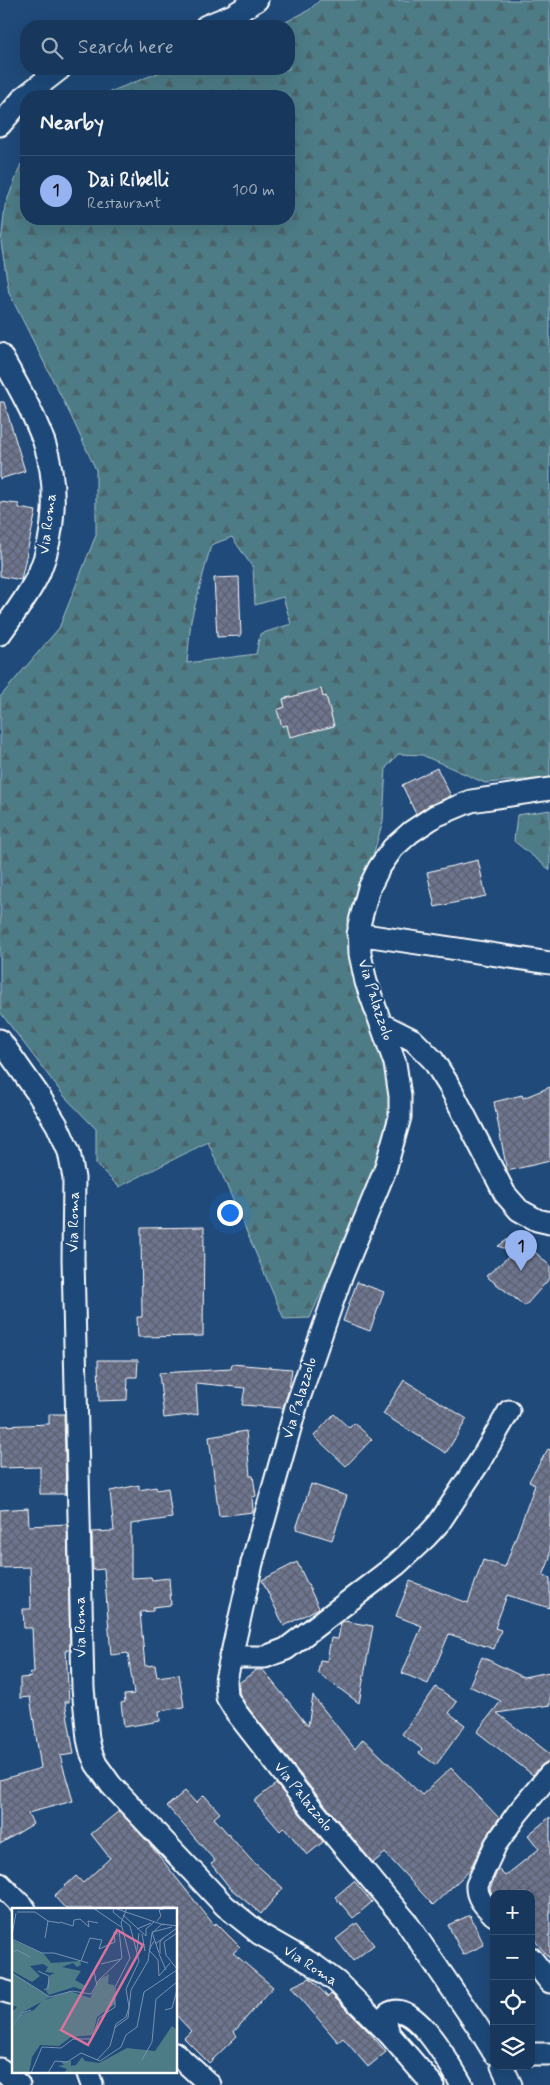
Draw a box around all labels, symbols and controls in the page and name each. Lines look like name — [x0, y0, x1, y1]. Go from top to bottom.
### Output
search box — [20, 20, 295, 75]
icon: search — [38, 34, 66, 62]
text: Search here — [78, 35, 174, 60]
text: Nearby — [40, 109, 104, 137]
text: Dai Ribelli — [87, 168, 169, 193]
text: 1 — [52, 180, 60, 201]
text: 100 m — [232, 180, 275, 201]
text: Restaurant — [87, 193, 161, 214]
street label: Via Roma — [34, 492, 62, 556]
street label: Via Palazzolo — [352, 957, 398, 1043]
street label: Via Roma — [63, 1191, 85, 1253]
your location — [217, 1200, 243, 1226]
pin: 1 — [505, 1230, 537, 1271]
street label: Via Palazzolo — [278, 1355, 322, 1441]
street label: Via Roma — [70, 1596, 92, 1658]
street label: Via Palazzolo — [269, 1758, 337, 1836]
map controls — [490, 1890, 535, 2070]
button: + — [490, 1890, 535, 1935]
inset map — [12, 1908, 178, 2072]
button: − — [490, 1935, 535, 1980]
street label: Via Roma — [279, 1941, 341, 1991]
button: locate — [490, 1980, 535, 2025]
button: layers — [490, 2025, 535, 2070]

